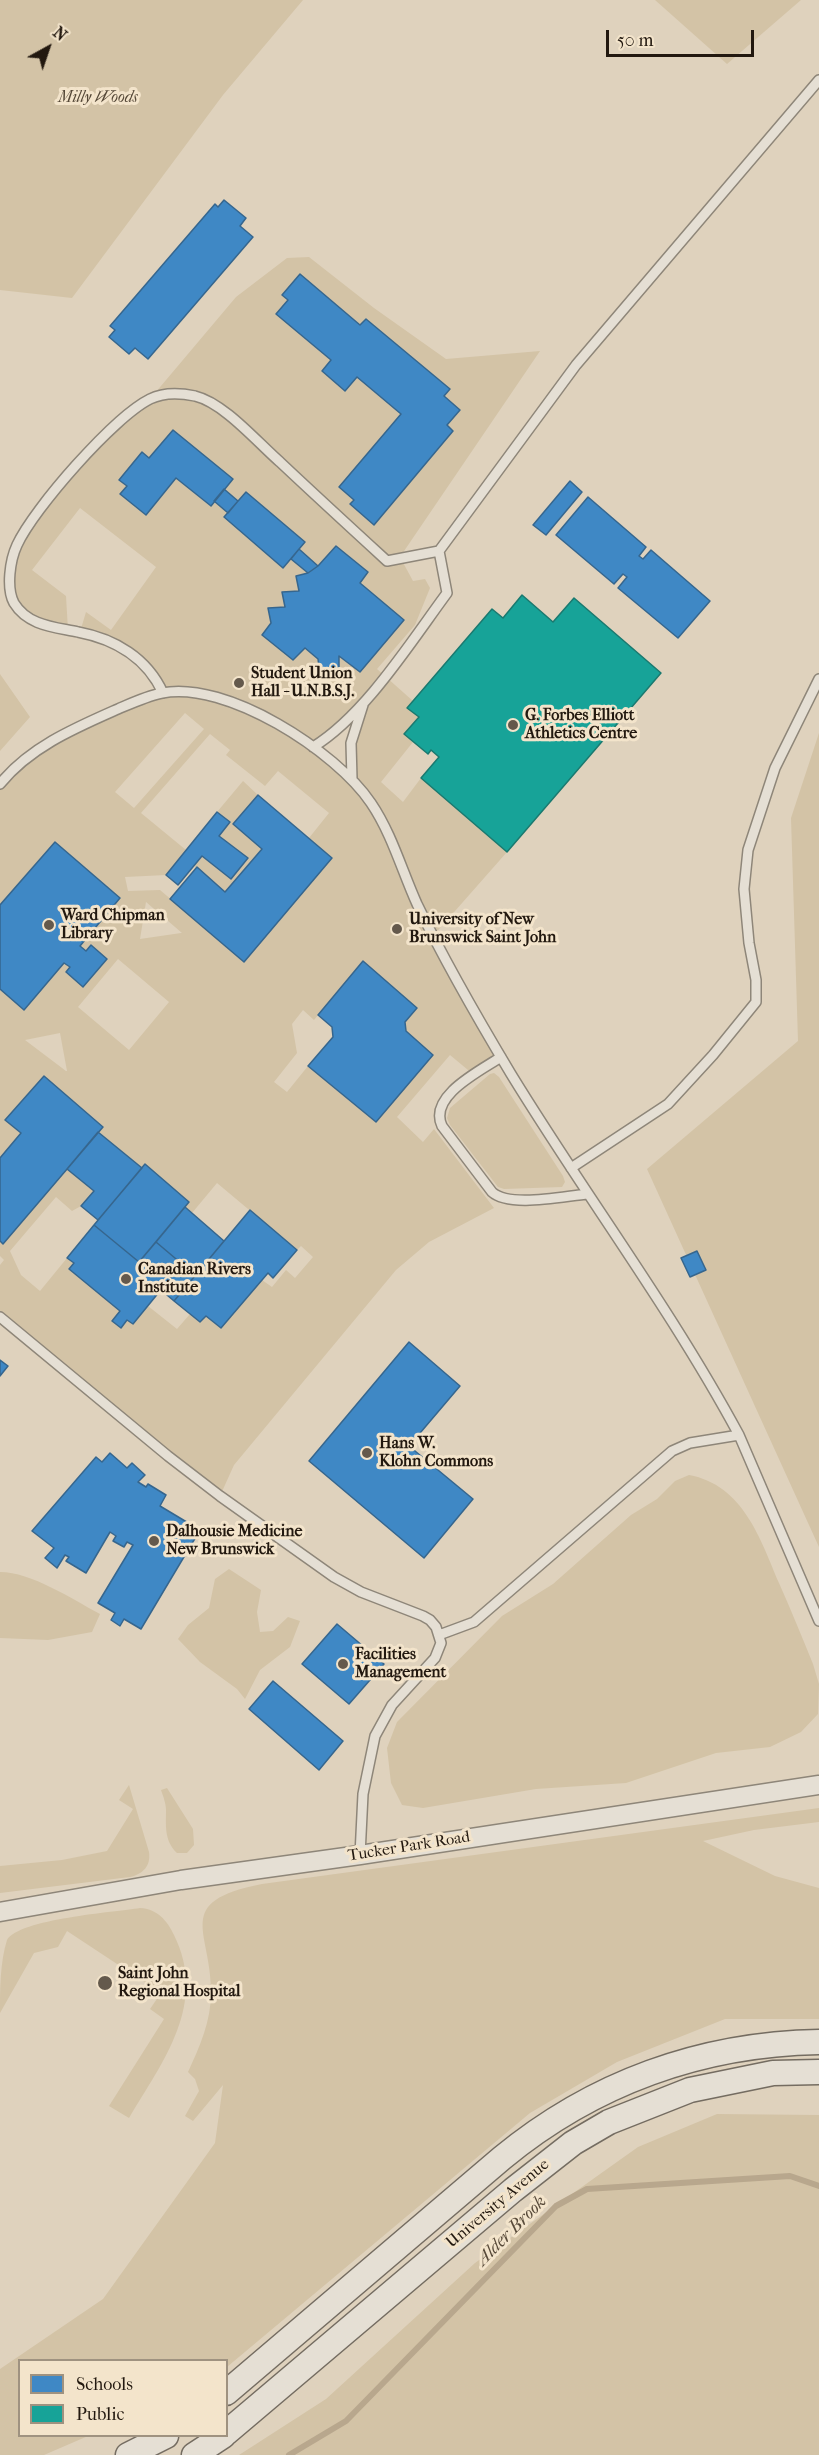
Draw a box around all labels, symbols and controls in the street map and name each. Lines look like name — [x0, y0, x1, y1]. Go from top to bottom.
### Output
north arrow — [18, 18, 78, 78]
scale bar — [609, 18, 758, 56]
text: N — [49, 23, 71, 45]
text: 50 m — [617, 30, 653, 51]
park label: Milly Woods — [58, 88, 138, 108]
place label: Student Union Hall - U.N.B.S.J. — [251, 664, 354, 702]
marker: Student Union Hall - U.N.B.S.J. — [232, 676, 246, 690]
place label: G. Forbes Elliott Athletics Centre — [525, 706, 637, 744]
marker: G. Forbes Elliott Athletics Centre — [506, 718, 520, 732]
place label: Ward Chipman Library — [61, 906, 165, 944]
place label: University of New Brunswick Saint John — [409, 910, 556, 948]
marker: Ward Chipman Library — [42, 918, 56, 932]
marker: University of New Brunswick Saint John — [390, 922, 404, 936]
place label: Canadian Rivers Institute — [138, 1260, 251, 1298]
marker: Canadian Rivers Institute — [119, 1272, 133, 1286]
place label: Hans W. Klohn Commons — [379, 1434, 493, 1472]
marker: Hans W. Klohn Commons — [360, 1446, 374, 1460]
place label: Dalhousie Medicine New Brunswick — [166, 1522, 302, 1560]
marker: Dalhousie Medicine New Brunswick — [147, 1534, 161, 1548]
place label: Facilities Management — [355, 1645, 446, 1683]
marker: Facilities Management — [336, 1657, 350, 1671]
street label: Tucker Park Road — [347, 1828, 471, 1866]
place label: Saint John Regional Hospital — [118, 1964, 240, 2002]
marker: Saint John Regional Hospital — [96, 1974, 114, 1992]
street label: University Avenue — [443, 2155, 553, 2253]
water label: Alder Brook — [473, 2192, 551, 2270]
legend — [18, 2359, 228, 2437]
text: Schools — [76, 2374, 133, 2395]
text: Public — [76, 2404, 124, 2425]

